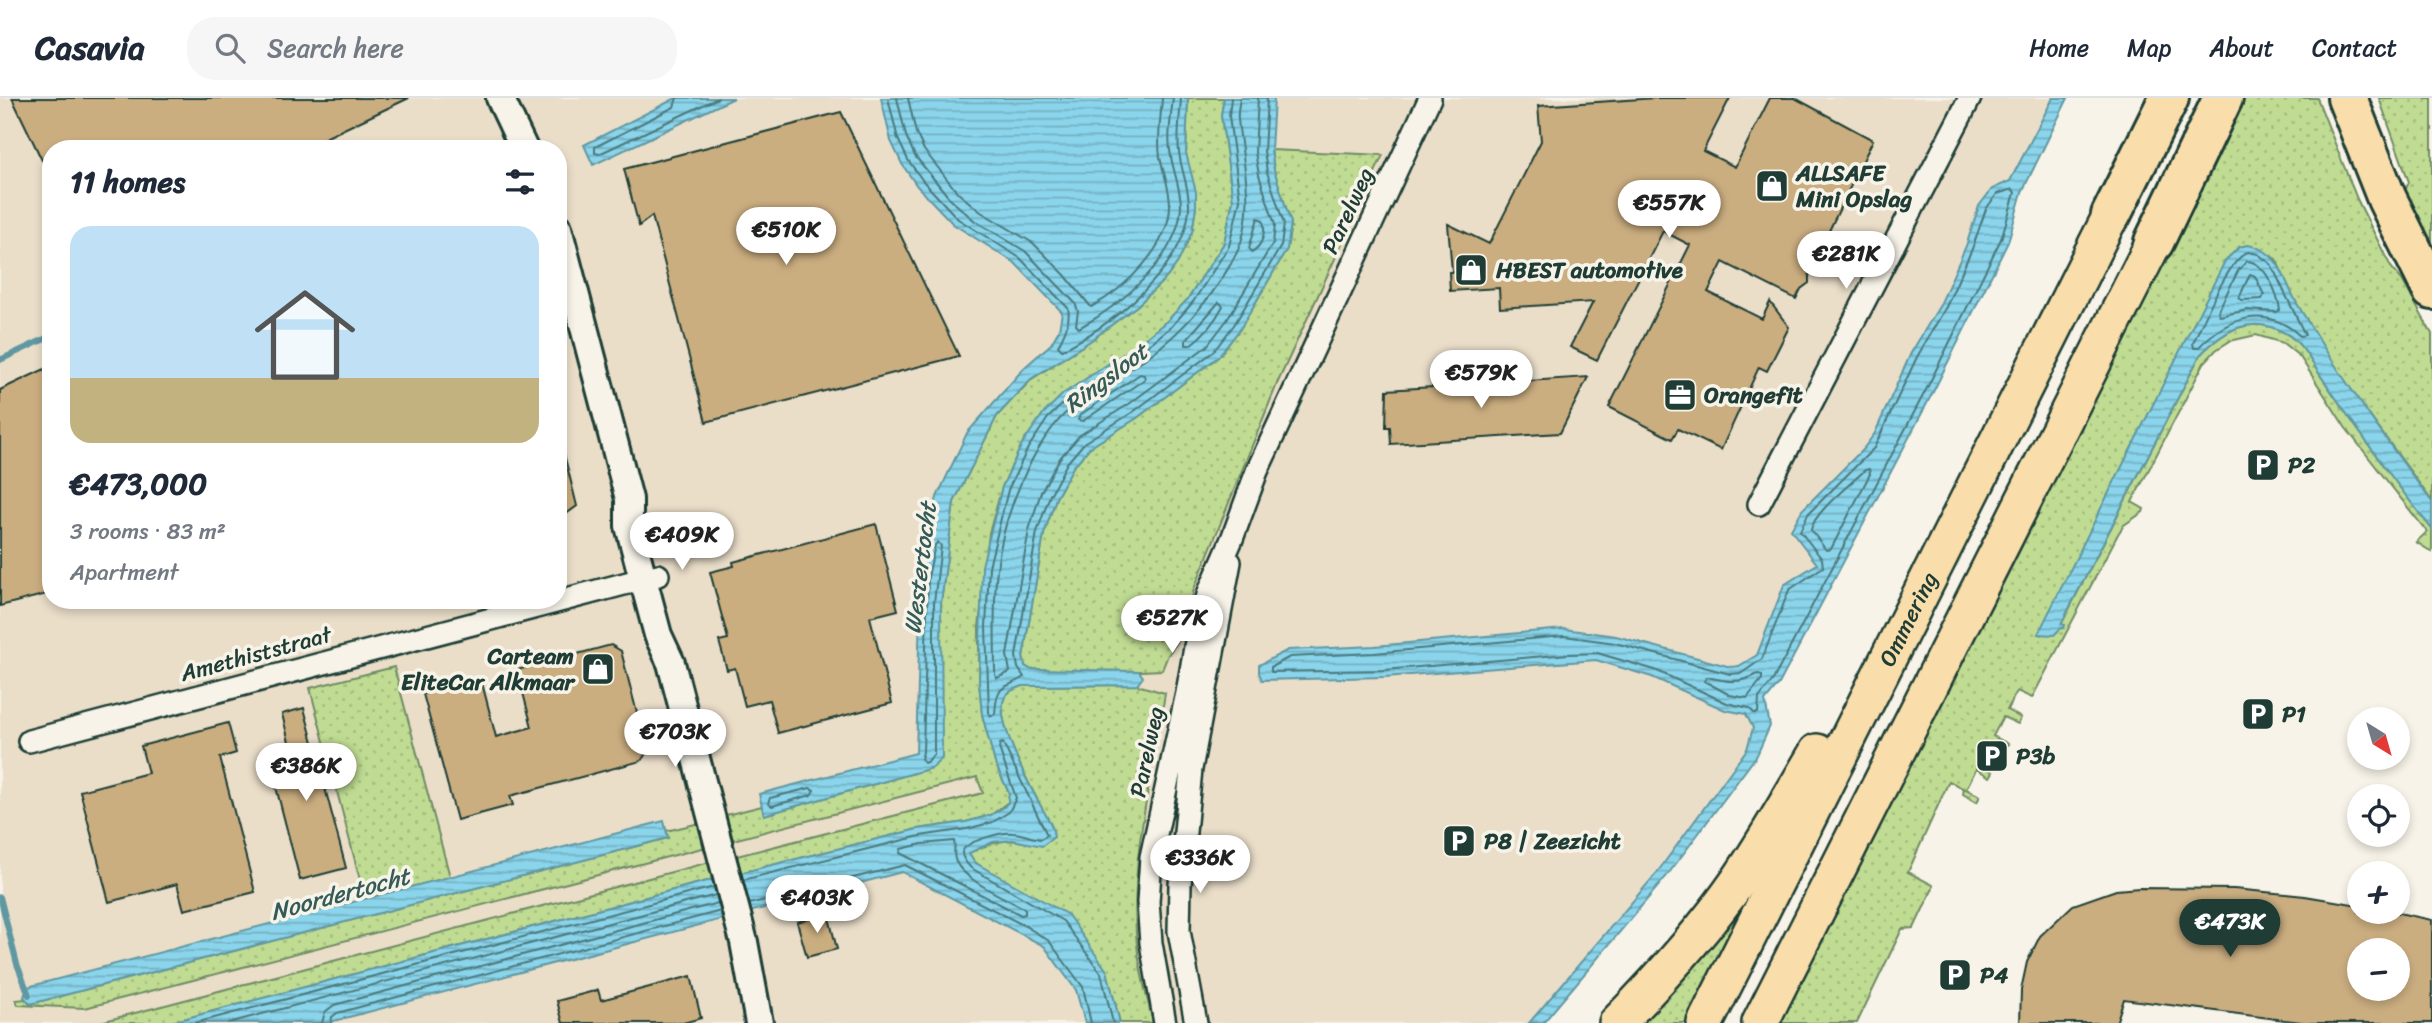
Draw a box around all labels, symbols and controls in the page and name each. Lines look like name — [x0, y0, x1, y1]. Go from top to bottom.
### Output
search box — [187, 17, 677, 80]
text: Casavia — [35, 19, 145, 77]
text: Search here — [267, 25, 404, 71]
text: Home — [2029, 27, 2089, 69]
text: Map — [2127, 27, 2171, 69]
text: About — [2209, 27, 2274, 69]
text: Contact — [2312, 27, 2397, 69]
icon: search — [211, 29, 249, 67]
place label: ALLSAFE Mini Opslag — [1795, 153, 1912, 220]
text: 11 homes — [70, 155, 185, 209]
street label: Parelweg — [1310, 160, 1386, 261]
icon: filters — [501, 163, 539, 201]
shop icon: ALLSAFE Mini Opslag — [1753, 167, 1791, 205]
pin: €557K — [1620, 180, 1718, 240]
text: €557K — [1634, 182, 1704, 223]
pin: €510K — [737, 208, 835, 267]
text: €510K — [752, 209, 820, 250]
pin: €281K — [1797, 232, 1895, 291]
text: €281K — [1813, 233, 1879, 274]
place label: HBEST automotive — [1495, 250, 1684, 291]
shop icon: HBEST automotive — [1452, 251, 1490, 289]
icon: home — [242, 272, 368, 398]
water label: Ringsloot — [1054, 330, 1160, 424]
pin: €579K — [1432, 350, 1530, 410]
text: €579K — [1446, 352, 1516, 393]
place label: Orangefit — [1704, 375, 1803, 416]
office icon: Orangefit — [1661, 376, 1699, 414]
place label: P2 — [2288, 445, 2316, 486]
parking icon: P2 — [2244, 446, 2282, 484]
text: €473,000 — [70, 457, 207, 511]
water label: Westertocht — [891, 497, 949, 636]
text: 3 rooms · 83 m² — [70, 511, 226, 552]
pin: €409K — [633, 512, 731, 572]
text: €409K — [646, 514, 718, 555]
text: Apartment — [70, 552, 179, 593]
street label: Ommering — [1867, 564, 1949, 674]
pin: €527K — [1123, 596, 1221, 655]
text: €527K — [1137, 597, 1207, 638]
street label: Amethiststraat — [175, 614, 338, 694]
place label: Carteam EliteCar Alkmaar — [401, 636, 577, 703]
shop icon: Carteam EliteCar Alkmaar — [579, 650, 617, 688]
place label: P1 — [2282, 694, 2306, 735]
parking icon: P1 — [2239, 695, 2277, 733]
street label: Parelweg — [1117, 702, 1177, 801]
north arrow — [2347, 707, 2410, 770]
map controls — [2347, 707, 2410, 1001]
pin: €703K — [626, 710, 724, 769]
text: €703K — [640, 711, 710, 752]
place label: P3b — [2016, 736, 2056, 777]
parking icon: P3b — [1973, 737, 2011, 775]
pin: €386K — [257, 744, 355, 803]
text: €386K — [272, 745, 340, 786]
button: locate — [2347, 784, 2410, 847]
place label: P8 | Zeezicht — [1484, 821, 1621, 862]
parking icon: P8 | Zeezicht — [1440, 822, 1478, 860]
pin: €336K — [1151, 836, 1249, 895]
text: €336K — [1166, 837, 1234, 878]
water label: Noordertocht — [266, 855, 417, 933]
button: + — [2347, 861, 2410, 924]
pin: €403K — [768, 876, 866, 935]
text: €403K — [782, 877, 852, 918]
pin: €473K — [2181, 900, 2279, 959]
text: €473K — [2195, 901, 2265, 942]
button: − — [2347, 938, 2410, 1001]
place label: P4 — [1980, 955, 2009, 996]
parking icon: P4 — [1936, 956, 1974, 994]

